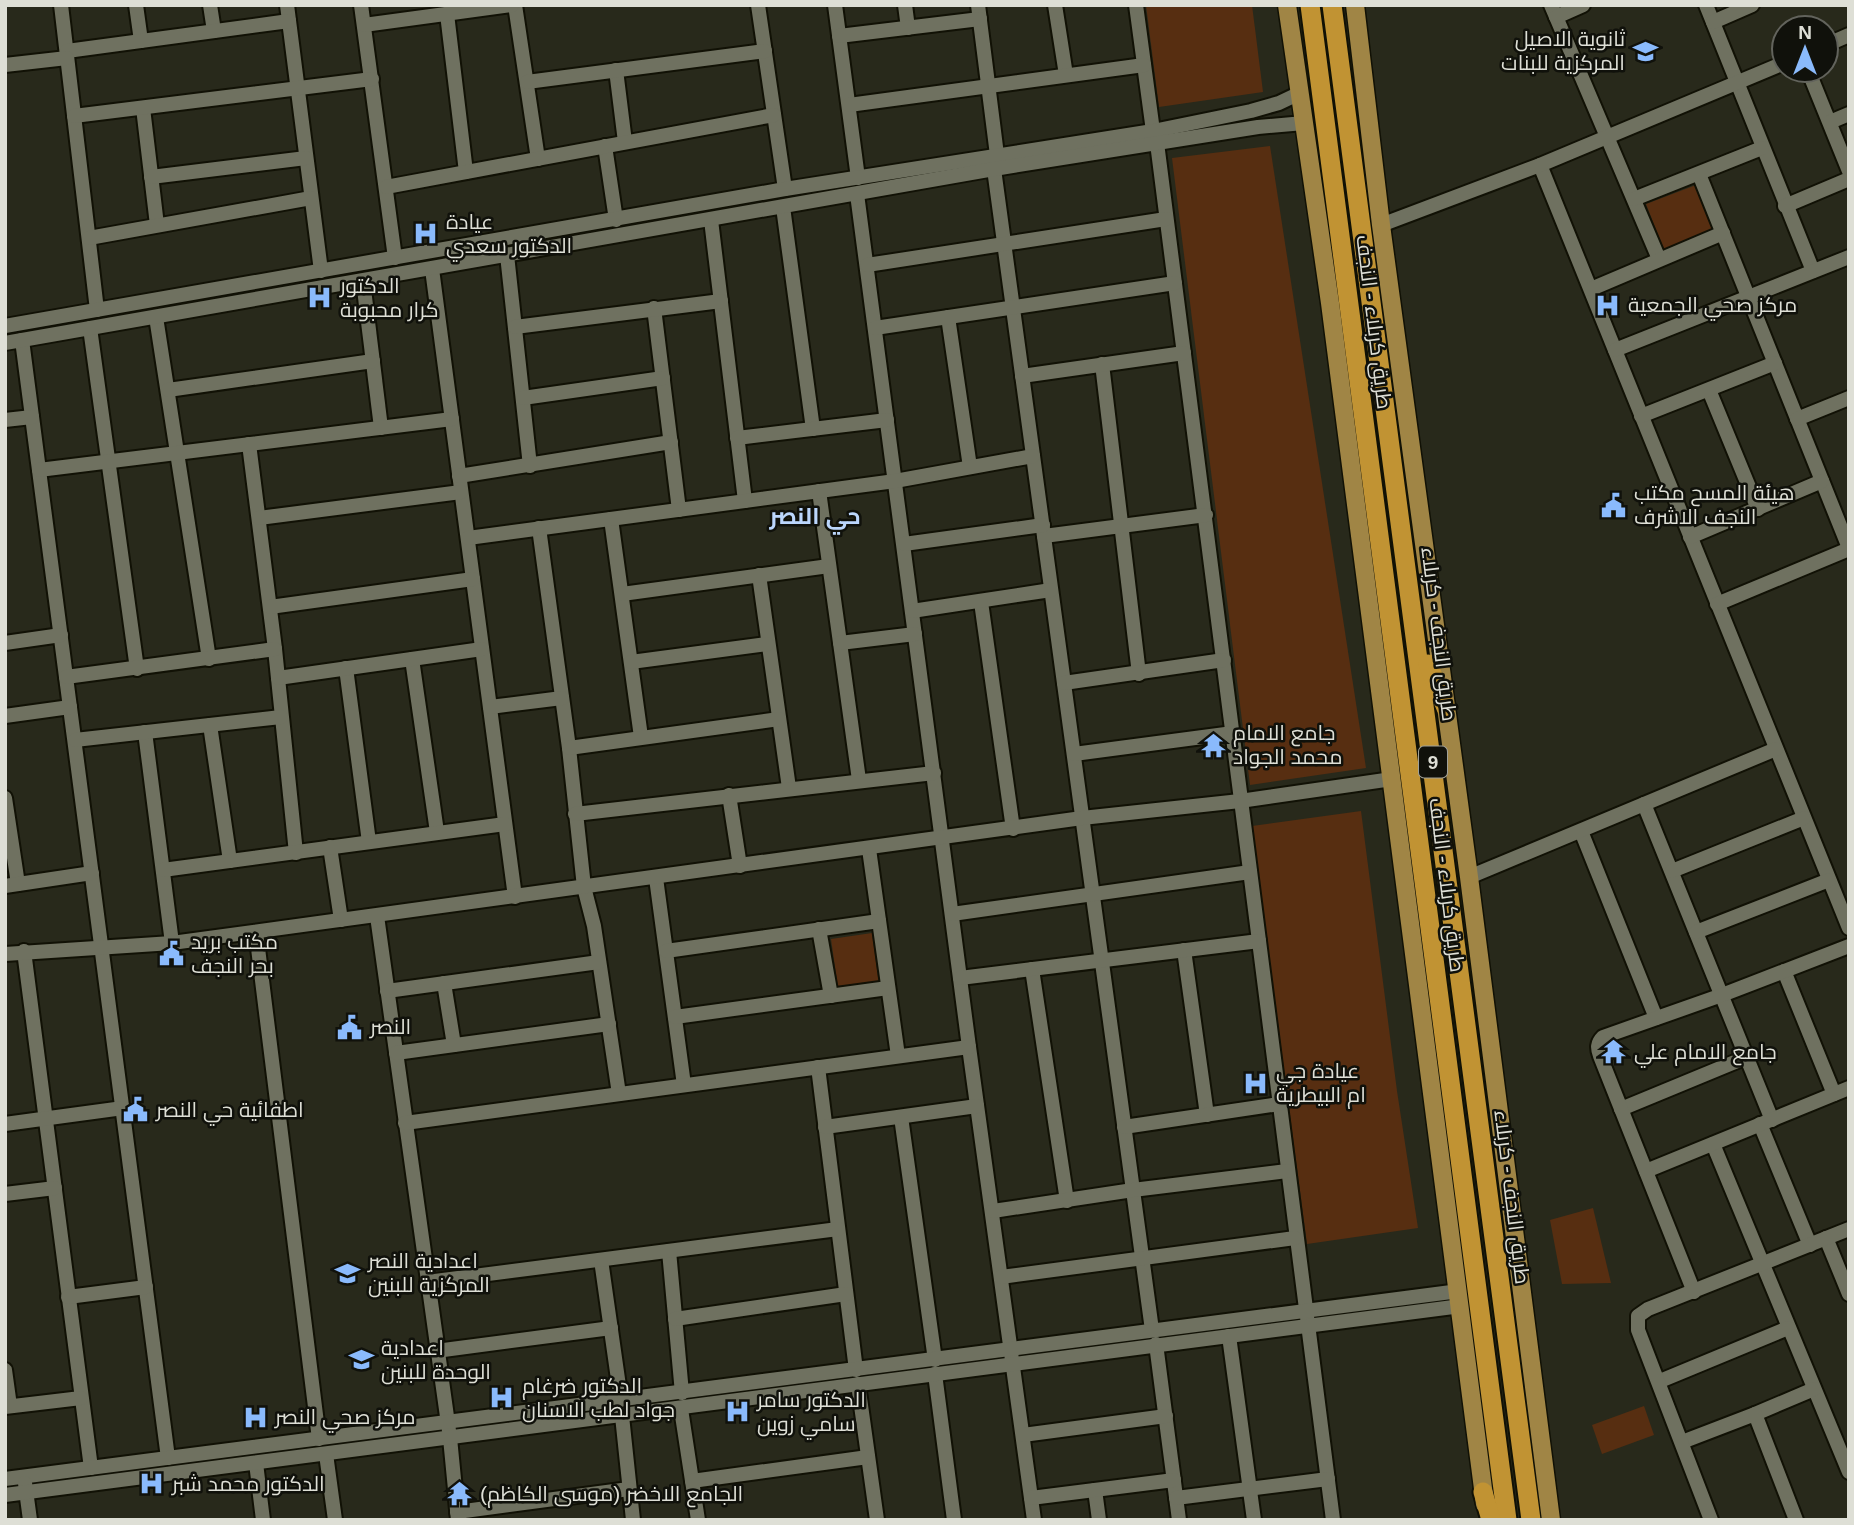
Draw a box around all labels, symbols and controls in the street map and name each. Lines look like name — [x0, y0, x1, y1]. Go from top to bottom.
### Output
north arrow — [1770, 14, 1840, 84]
text: N — [1798, 22, 1812, 43]
place label: ثانوية الاصيل المركزية للبنات — [1501, 27, 1625, 75]
school or university icon: ثانوية الاصيل المركزية للبنات — [1631, 37, 1659, 65]
place label: عيادة الدكتور سعدي — [446, 210, 572, 262]
hospital icon: عيادة الدكتور سعدي — [412, 220, 440, 248]
street label: طريق کربلاء - النجف — [1350, 233, 1397, 411]
place label: الدكتور كرار محبوبة — [339, 274, 439, 322]
hospital icon: الدكتور كرار محبوبة — [306, 284, 334, 312]
hospital icon: مركز صحي الجمعية — [1594, 291, 1622, 319]
place label: مركز صحي الجمعية — [1628, 293, 1797, 321]
place label: هيئة المسح مكتب النجف الاشرف — [1634, 481, 1794, 529]
public building icon: هيئة المسح مكتب النجف الاشرف — [1600, 491, 1628, 519]
district label: حي النصر — [768, 503, 861, 535]
street label: طريق النجف - کربلاء — [1415, 545, 1462, 723]
place label: جامع الامام محمد الجواد — [1233, 721, 1342, 769]
temple icon: جامع الامام محمد الجواد — [1199, 731, 1227, 759]
road number: 9 — [1419, 747, 1447, 778]
street label: طريق کربلاء - النجف — [1423, 796, 1470, 974]
place label: مكتب بريد بحر النجف — [191, 930, 278, 978]
public building icon: مكتب بريد بحر النجف — [157, 940, 185, 968]
public building icon: النصر — [336, 1013, 364, 1041]
place label: النصر — [369, 1015, 411, 1039]
temple icon: جامع الامام علي — [1600, 1038, 1628, 1066]
place label: جامع الامام علي — [1634, 1040, 1777, 1068]
place label: عيادة جي ام البيطرية — [1276, 1059, 1366, 1109]
hospital icon: عيادة جي ام البيطرية — [1242, 1069, 1270, 1097]
public building icon: اطفائية حي النصر — [122, 1096, 150, 1124]
place label: اطفائية حي النصر — [155, 1098, 304, 1126]
street label: طريق النجف - کربلاء — [1488, 1108, 1535, 1286]
place label: اعدادية النصر المركزية للبنين — [367, 1249, 490, 1298]
school or university icon: اعدادية النصر المركزية للبنين — [334, 1259, 362, 1287]
place label: اعدادية الوحدة للبنين — [381, 1336, 491, 1385]
school or university icon: اعدادية الوحدة للبنين — [347, 1346, 375, 1374]
place label: الدكتور ضرغام جواد لطب الاسنان — [522, 1374, 675, 1423]
hospital icon: الدكتور ضرغام جواد لطب الاسنان — [488, 1384, 516, 1412]
place label: الدكتور سامر سامي زوين — [756, 1388, 866, 1440]
hospital icon: الدكتور سامر سامي زوين — [723, 1398, 751, 1426]
hospital icon: مركز صحي النصر — [241, 1403, 269, 1431]
place label: مركز صحي النصر — [274, 1405, 415, 1433]
hospital icon: الدكتور محمد شبر — [138, 1470, 166, 1498]
place label: الدكتور محمد شبر — [171, 1472, 325, 1496]
temple icon: الجامع الاخضر (موسى الكاظم) — [446, 1480, 474, 1508]
place label: الجامع الاخضر (موسى الكاظم) — [480, 1482, 743, 1508]

